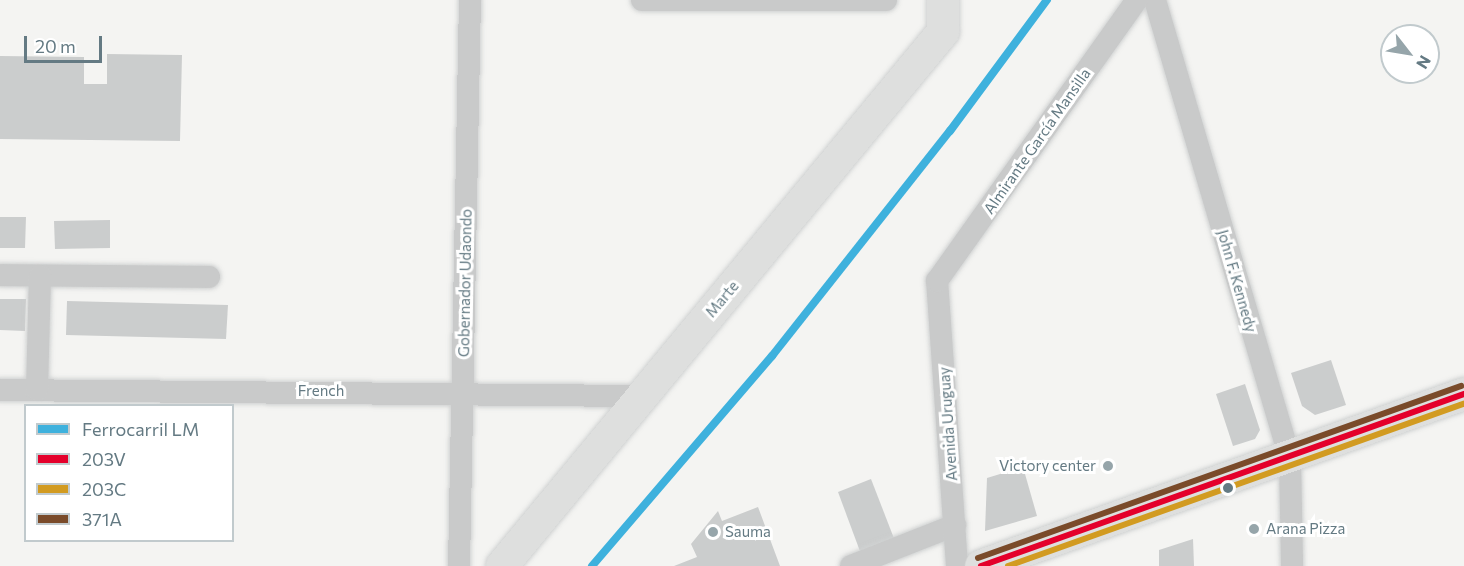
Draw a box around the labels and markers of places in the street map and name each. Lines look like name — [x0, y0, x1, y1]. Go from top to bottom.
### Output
place label: Victory center — [999, 457, 1096, 475]
marker: Victory center — [1101, 459, 1115, 473]
unlabelled marker — [1222, 482, 1234, 494]
place label: Arana Pizza — [1266, 520, 1345, 538]
marker: Arana Pizza — [1247, 522, 1261, 536]
place label: Sauma — [725, 523, 771, 541]
marker: Sauma — [706, 525, 720, 539]

